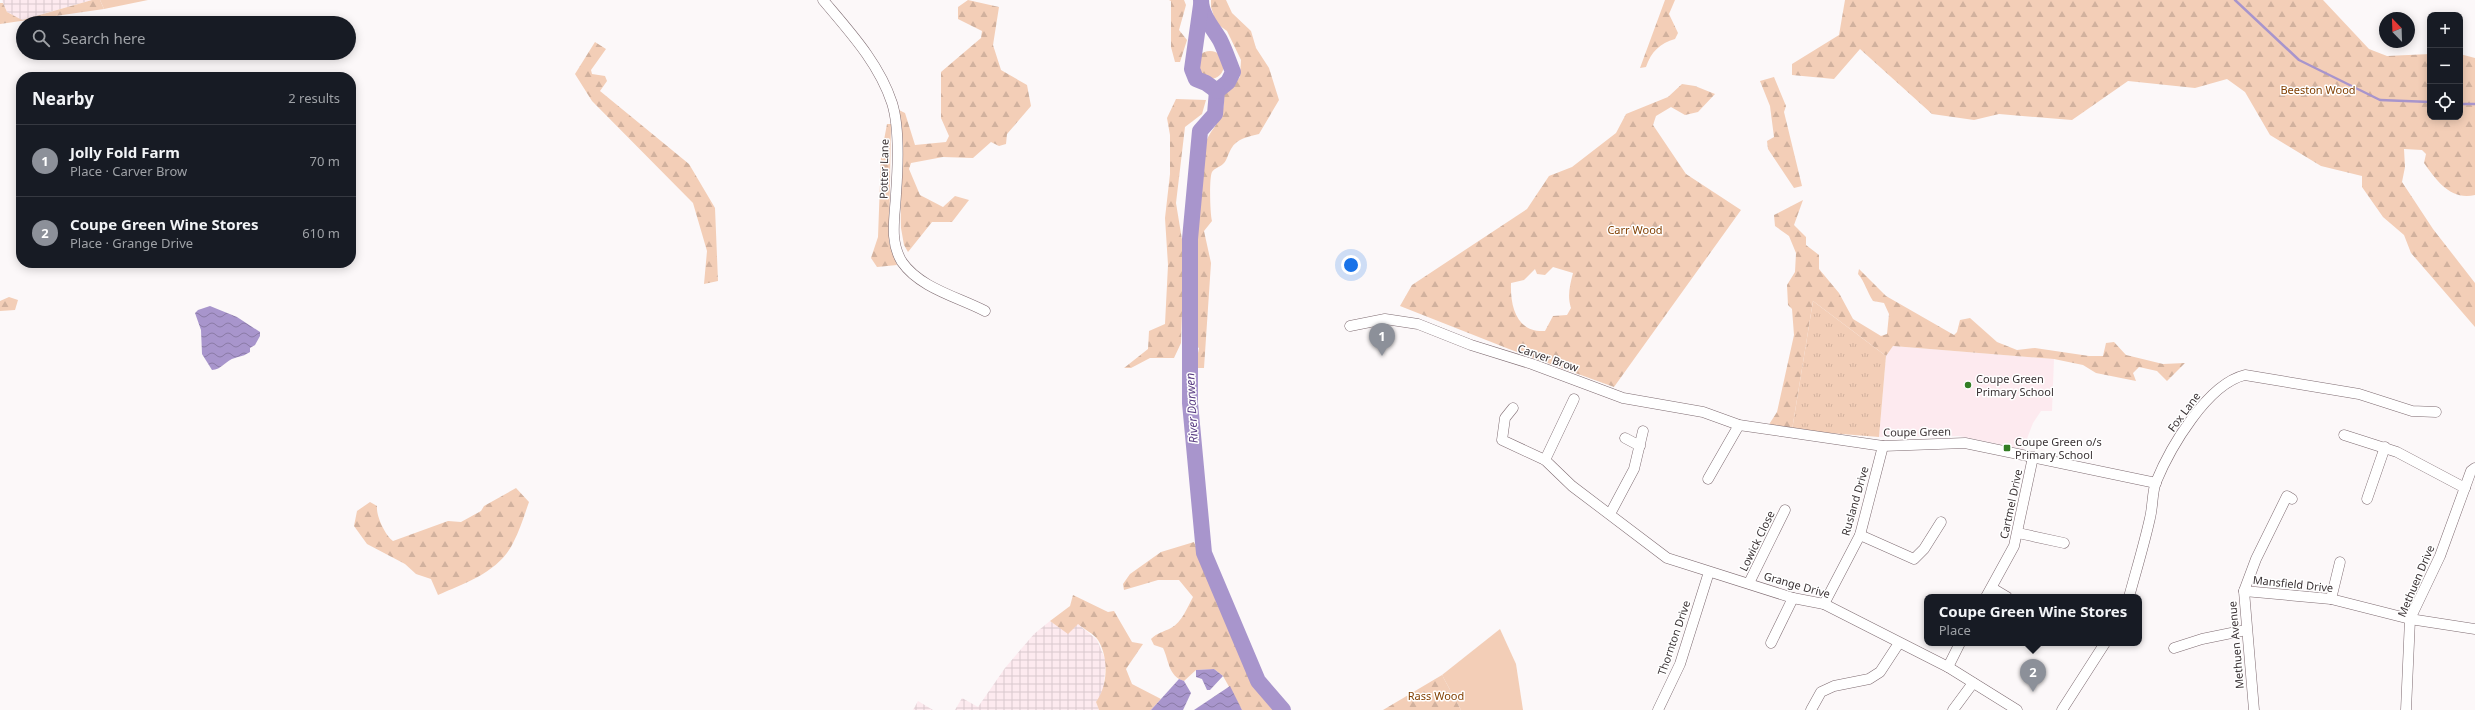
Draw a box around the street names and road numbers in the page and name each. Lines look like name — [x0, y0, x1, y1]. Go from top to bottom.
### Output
street label: Potter Lane — [875, 139, 892, 199]
street label: Carver Brow — [1516, 340, 1581, 375]
street label: Fox Lane — [2164, 389, 2203, 434]
street label: Coupe Green — [1883, 423, 1951, 440]
street label: Rusland Drive — [1837, 464, 1872, 537]
street label: Cartmel Drive — [1996, 468, 2025, 540]
street label: Lowick Close — [1735, 508, 1778, 574]
street label: Methuen Drive — [2394, 543, 2437, 619]
street label: Grange Drive — [1762, 568, 1832, 601]
street label: Mansfield Drive — [2252, 572, 2334, 595]
street label: Thornton Drive — [1654, 598, 1693, 677]
street label: Methuen Avenue — [2224, 600, 2247, 690]

